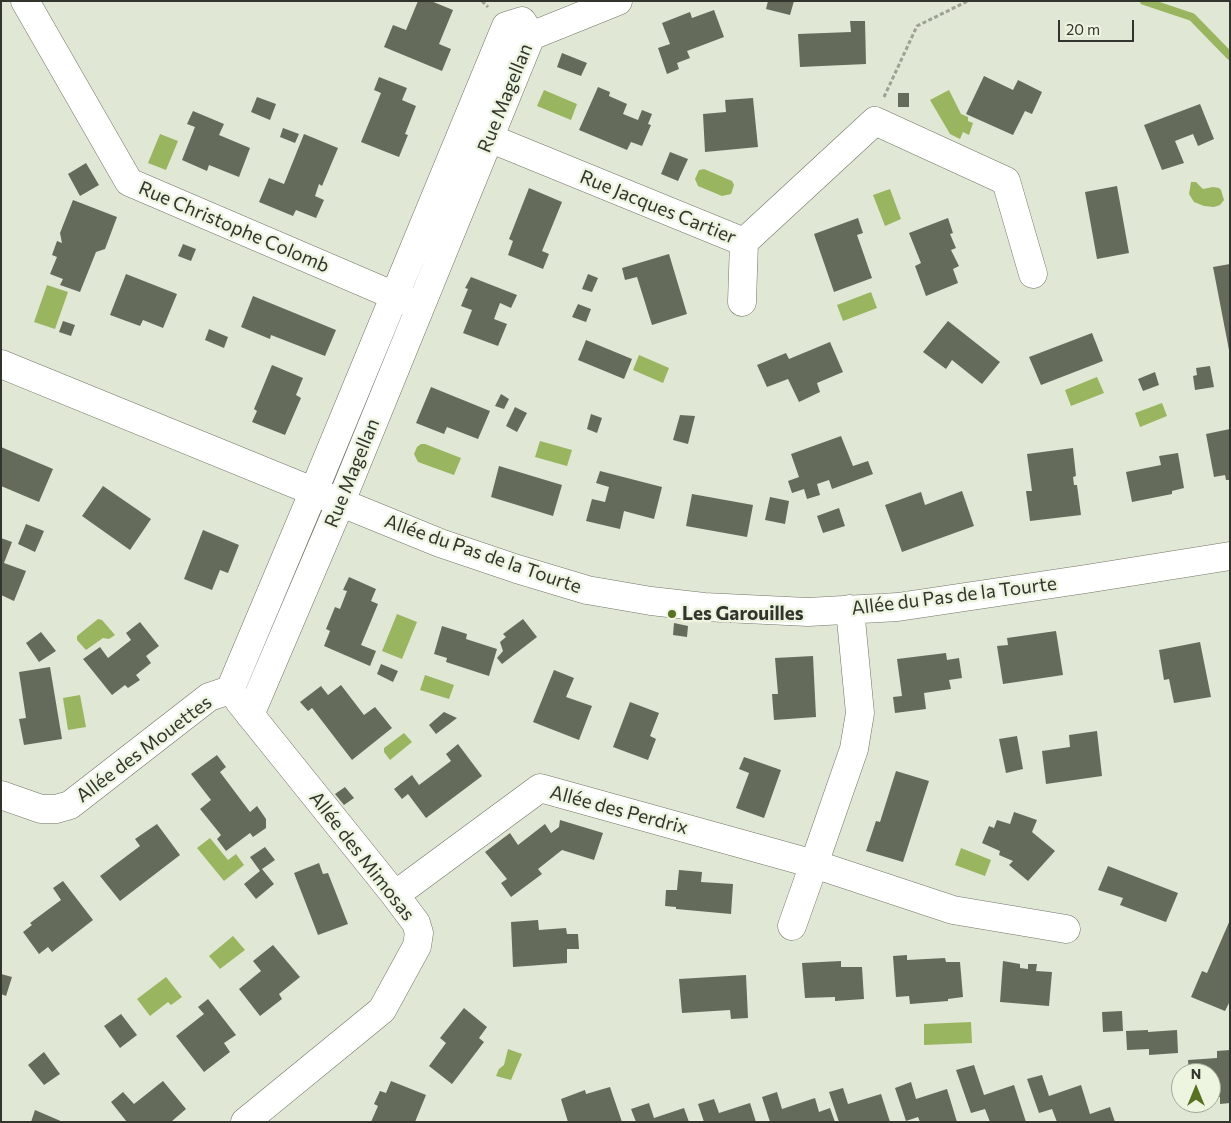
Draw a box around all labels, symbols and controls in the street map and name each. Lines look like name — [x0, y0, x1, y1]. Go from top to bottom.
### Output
scale bar — [1061, 10, 1137, 42]
text: 20 m — [1066, 20, 1100, 38]
street label: Rue Magellan — [473, 40, 537, 156]
street label: Rue Jacques Cartier — [576, 165, 740, 249]
street label: Rue Christophe Colomb — [135, 176, 333, 278]
street label: Rue Magellan — [320, 415, 384, 531]
street label: Allée du Pas de la Tourte — [382, 510, 584, 598]
street label: Allée du Pas de la Tourte — [850, 572, 1058, 620]
place label: Les Garouilles — [682, 603, 804, 625]
marker: Les Garouilles — [666, 608, 678, 620]
street label: Allée des Mouettes — [72, 691, 216, 807]
street label: Allée des Perdrix — [547, 781, 691, 839]
street label: Allée des Mimosas — [304, 787, 420, 925]
north arrow — [1171, 1063, 1221, 1113]
text: N — [1191, 1065, 1201, 1082]

